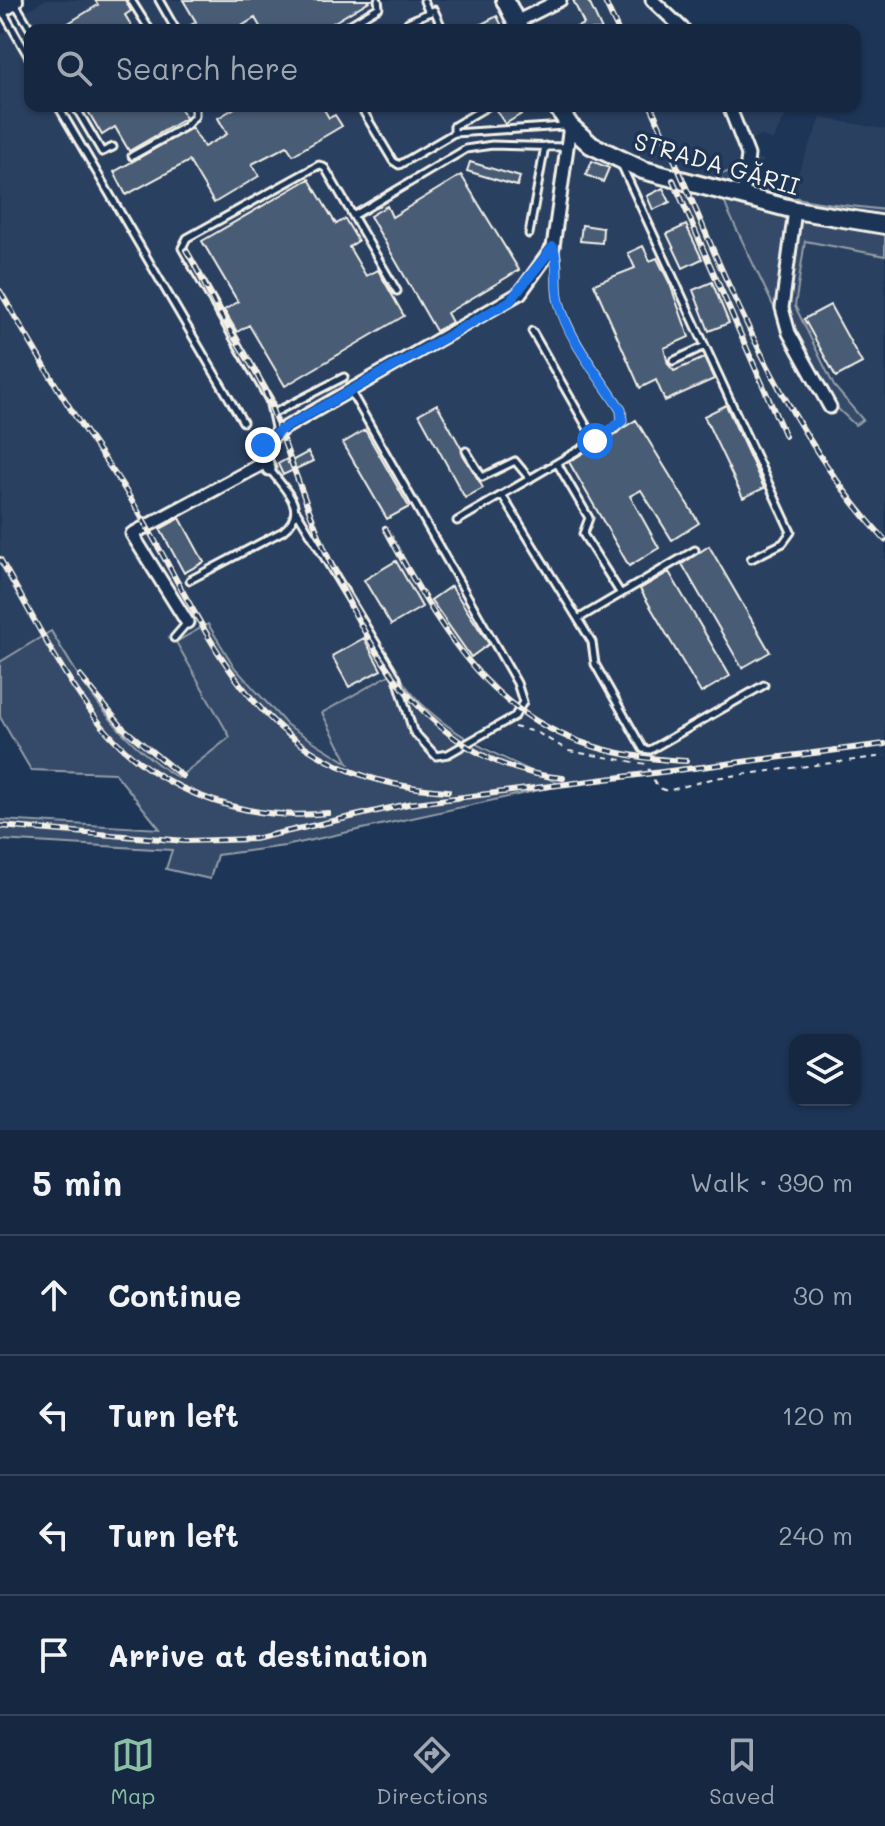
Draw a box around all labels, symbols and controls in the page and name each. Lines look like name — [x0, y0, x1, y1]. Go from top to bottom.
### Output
search box — [24, 24, 861, 112]
icon: search — [52, 46, 96, 90]
text: Search here — [116, 48, 299, 88]
street label: STRADA GĂRII — [631, 125, 803, 201]
route start — [577, 423, 613, 459]
route end — [245, 427, 281, 463]
map controls — [789, 1034, 861, 1106]
button: layers — [789, 1034, 861, 1106]
text: 5 min — [32, 1160, 122, 1205]
text: Walk · 390 m — [690, 1165, 853, 1199]
icon: ahead — [32, 1273, 76, 1317]
text: Continue — [108, 1275, 241, 1315]
text: 30 m — [793, 1278, 853, 1312]
icon: left — [32, 1393, 76, 1437]
text: Turn left — [108, 1395, 239, 1435]
text: 120 m — [782, 1398, 853, 1432]
icon: left — [32, 1513, 76, 1557]
text: Turn left — [108, 1515, 239, 1555]
text: 240 m — [778, 1518, 853, 1552]
icon: arrive — [32, 1633, 76, 1677]
text: Arrive at destination — [108, 1635, 428, 1675]
tab: Map — [111, 1733, 155, 1810]
tab: Directions — [376, 1733, 488, 1810]
tab: Saved — [709, 1733, 774, 1810]

